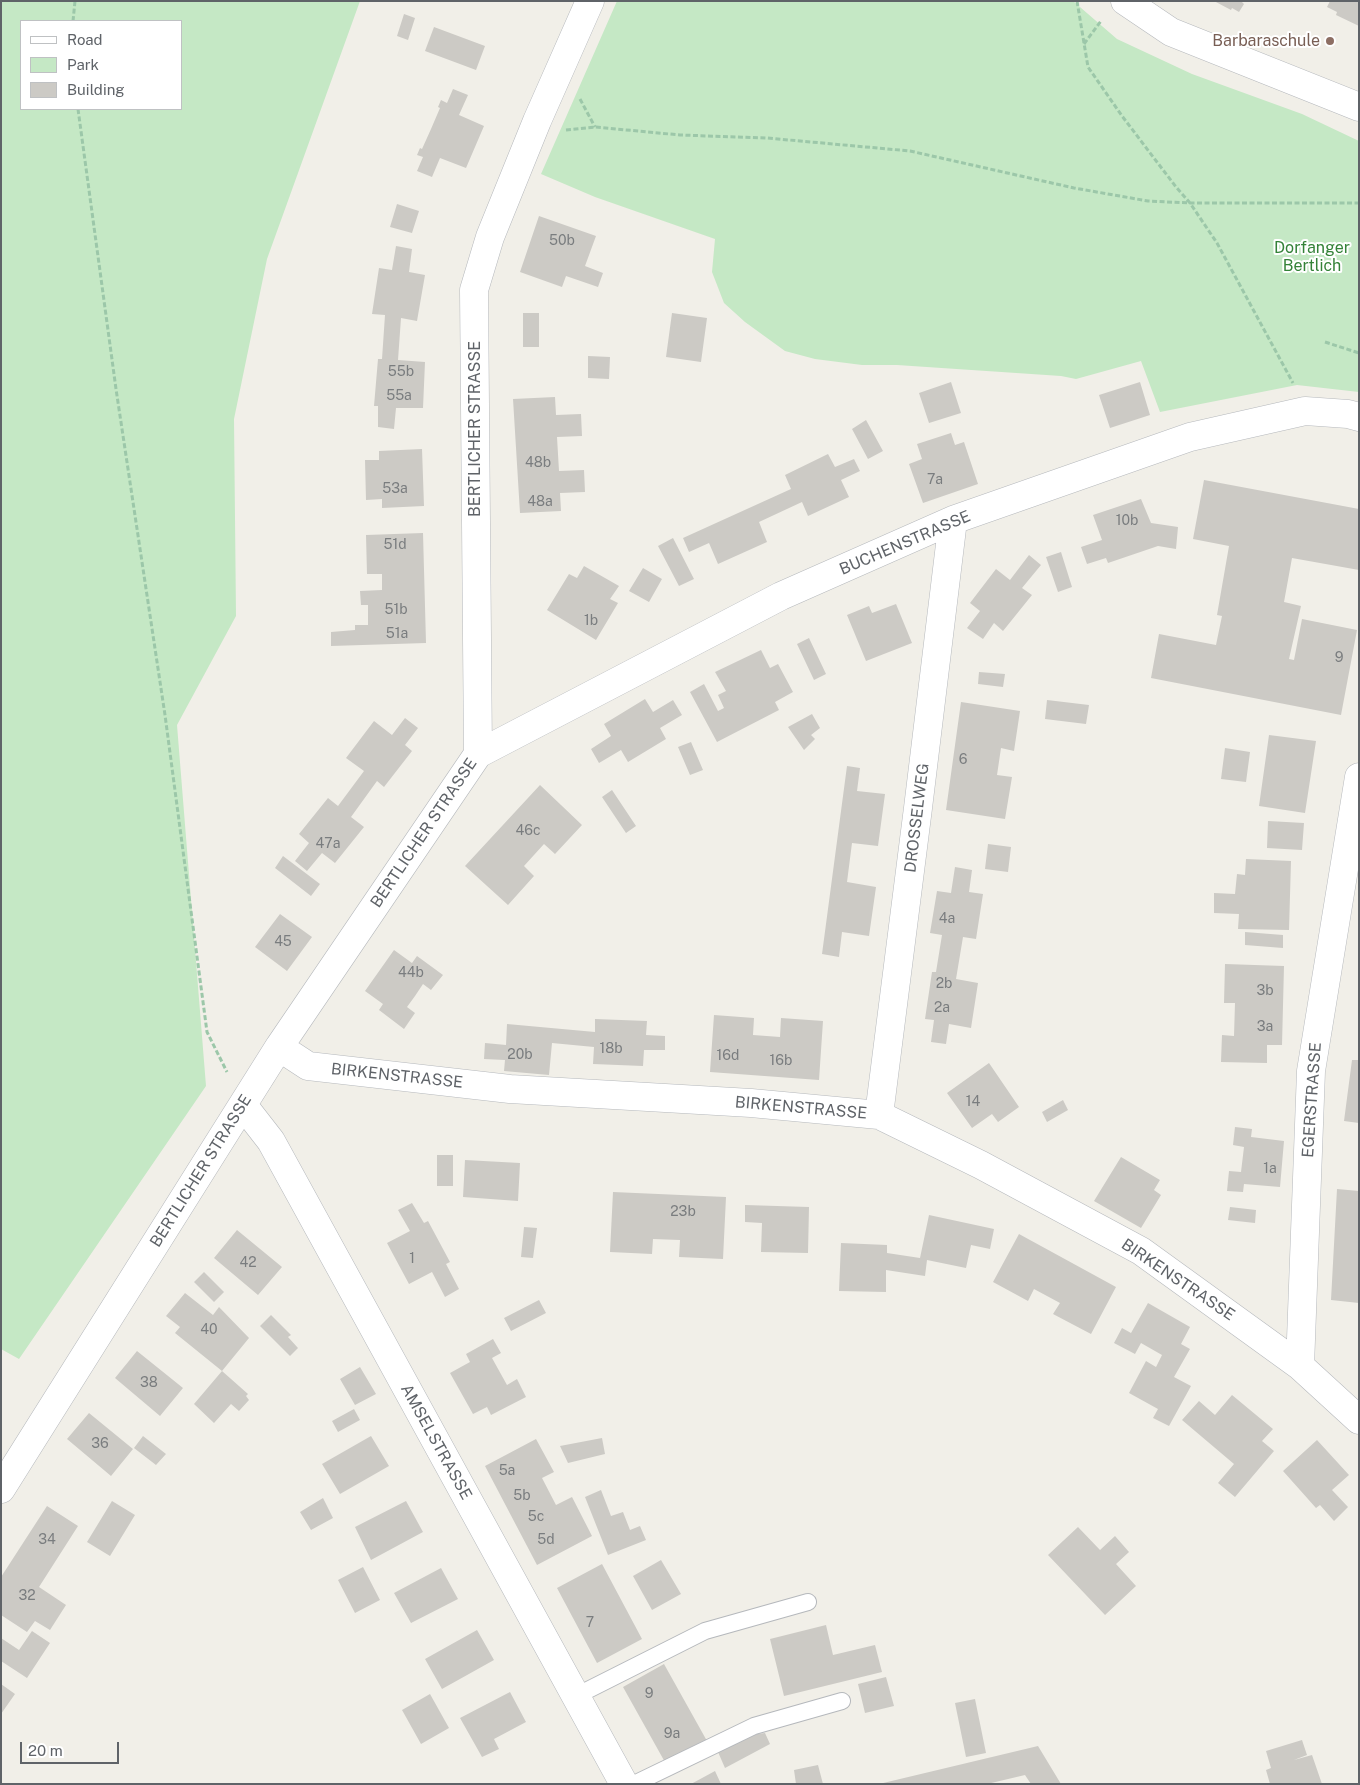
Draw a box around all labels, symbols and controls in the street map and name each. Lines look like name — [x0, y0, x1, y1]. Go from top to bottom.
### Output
legend — [20, 20, 182, 110]
text: Road — [67, 31, 103, 48]
place label: Barbaraschule — [1212, 31, 1320, 51]
marker: Barbaraschule — [1324, 35, 1336, 47]
text: Park — [67, 56, 99, 73]
text: Building — [67, 81, 125, 98]
house number: 50b — [549, 233, 575, 249]
park label: Dorfanger Bertlich — [1274, 238, 1350, 276]
street label: BERTLICHER STRASSE — [465, 341, 485, 517]
house number: 55b — [388, 364, 414, 380]
house number: 55a — [386, 388, 412, 404]
house number: 48b — [525, 455, 551, 471]
house number: 7a — [927, 472, 943, 488]
house number: 53a — [382, 481, 408, 497]
house number: 48a — [527, 494, 553, 510]
street label: BUCHENSTRASSE — [836, 507, 974, 579]
house number: 10b — [1116, 513, 1138, 529]
house number: 51d — [383, 537, 407, 553]
house number: 51b — [384, 602, 408, 618]
house number: 1b — [584, 613, 598, 629]
house number: 51a — [386, 626, 408, 642]
house number: 9 — [1335, 650, 1343, 666]
house number: 6 — [959, 752, 967, 768]
street label: BERTLICHER STRASSE — [367, 755, 481, 911]
street label: DROSSELWEG — [901, 762, 933, 874]
house number: 46c — [515, 823, 541, 839]
house number: 47a — [316, 836, 340, 852]
house number: 4a — [939, 911, 955, 927]
house number: 45 — [274, 934, 292, 950]
house number: 44b — [398, 965, 424, 981]
house number: 2b — [936, 976, 952, 992]
house number: 3b — [1256, 983, 1274, 999]
house number: 2a — [934, 1000, 950, 1016]
house number: 3a — [1257, 1019, 1273, 1035]
house number: 18b — [599, 1041, 623, 1057]
street label: EGERSTRASSE — [1298, 1042, 1326, 1158]
house number: 20b — [507, 1047, 533, 1063]
house number: 16d — [717, 1048, 739, 1064]
house number: 16b — [770, 1053, 792, 1069]
street label: BIRKENSTRASSE — [330, 1060, 464, 1092]
street label: BERTLICHER STRASSE — [146, 1091, 256, 1251]
street label: BIRKENSTRASSE — [734, 1093, 868, 1123]
house number: 14 — [966, 1094, 980, 1110]
house number: 1a — [1263, 1161, 1277, 1177]
house number: 23b — [670, 1204, 696, 1220]
street label: BIRKENSTRASSE — [1118, 1235, 1238, 1325]
house number: 1 — [409, 1251, 415, 1267]
house number: 42 — [239, 1255, 257, 1271]
house number: 40 — [200, 1322, 218, 1338]
house number: 38 — [140, 1375, 158, 1391]
street label: AMSELSTRASSE — [396, 1381, 476, 1503]
house number: 36 — [91, 1436, 109, 1452]
house number: 5a — [499, 1463, 515, 1479]
house number: 5b — [513, 1488, 531, 1504]
house number: 5c — [528, 1509, 544, 1525]
house number: 34 — [38, 1532, 56, 1548]
house number: 5d — [537, 1532, 555, 1548]
house number: 32 — [18, 1588, 36, 1604]
house number: 7 — [586, 1615, 594, 1631]
house number: 9 — [645, 1686, 653, 1702]
house number: 9a — [664, 1726, 680, 1742]
scale bar — [22, 1732, 121, 1764]
text: 20 m — [28, 1742, 63, 1759]

